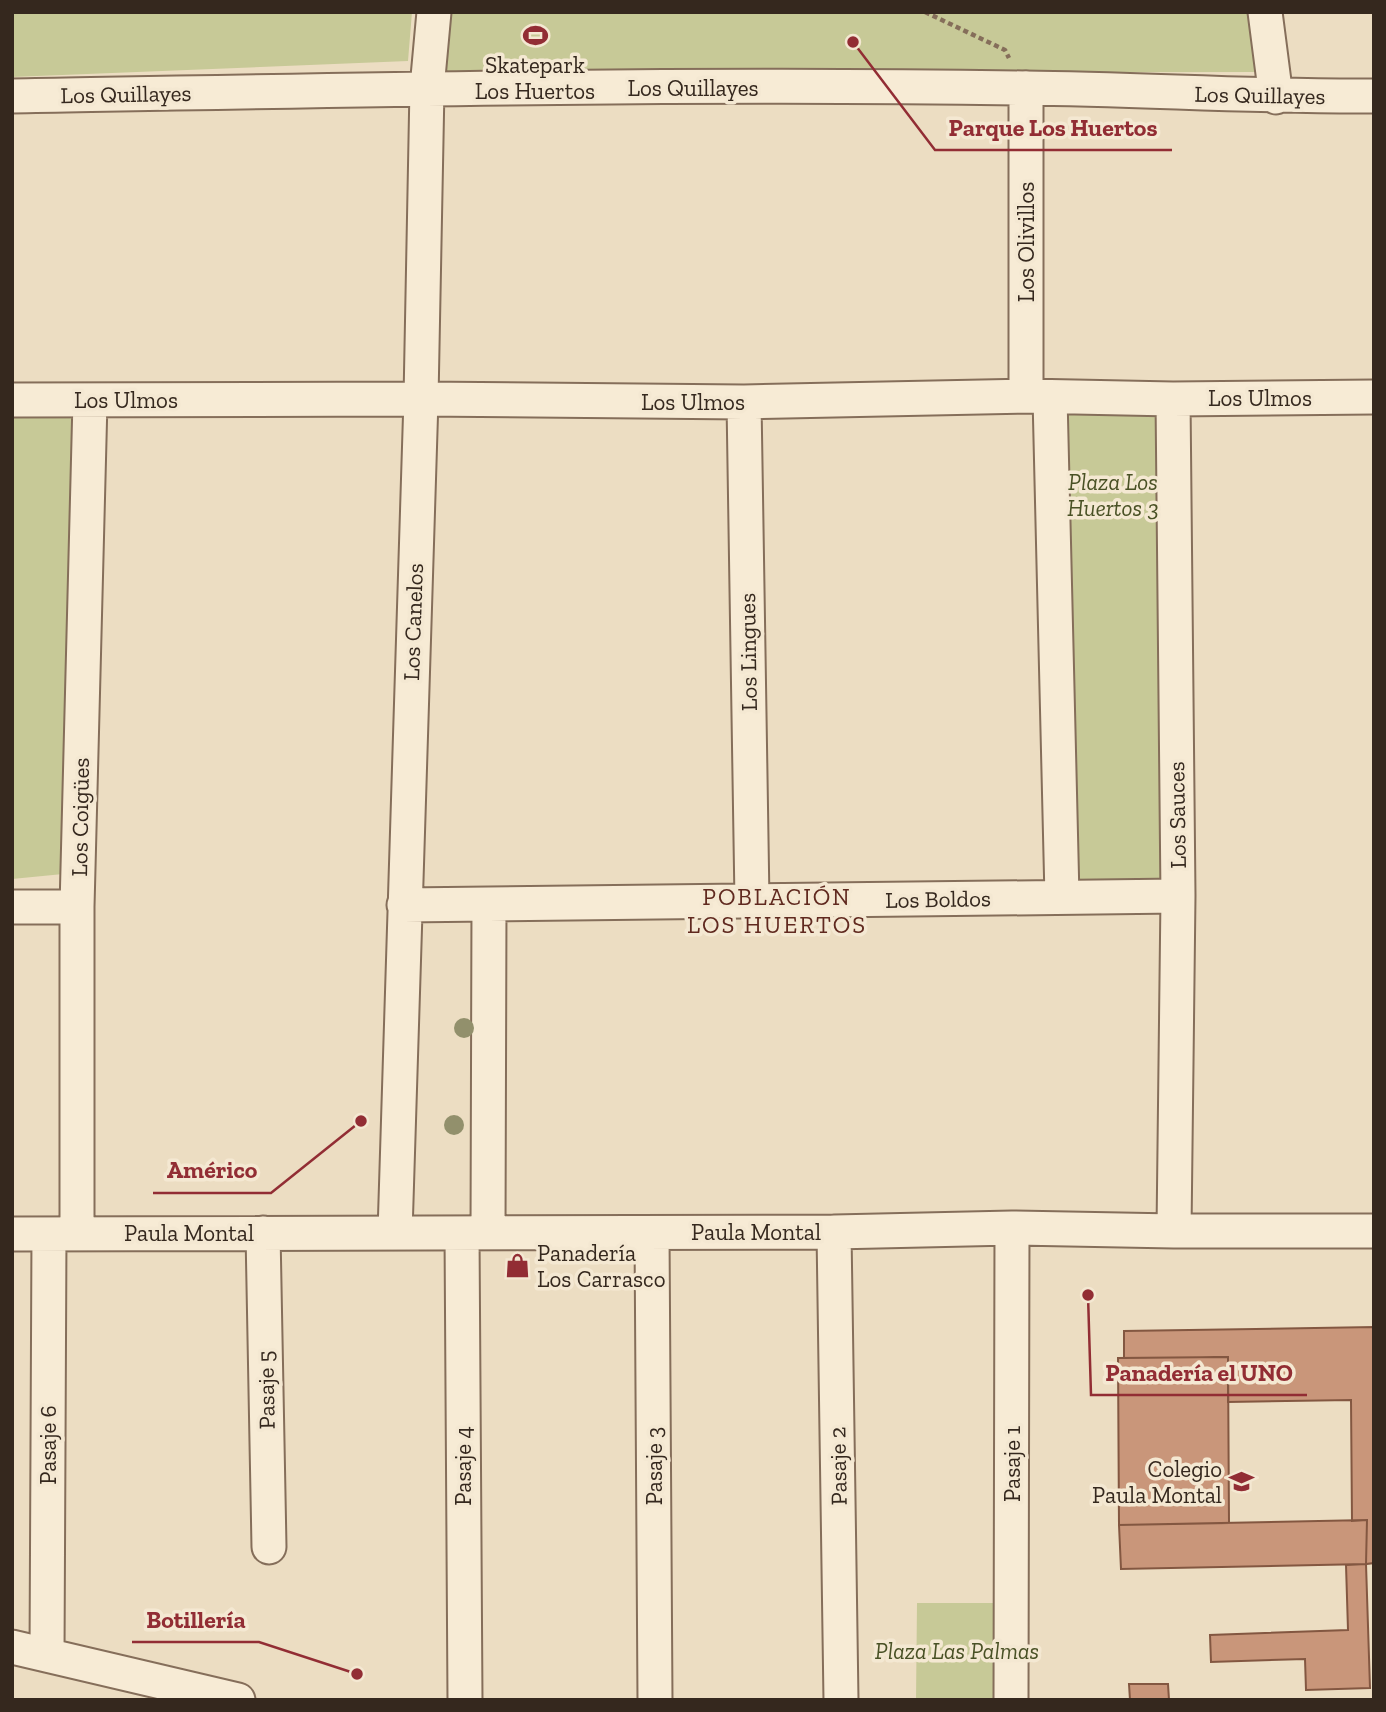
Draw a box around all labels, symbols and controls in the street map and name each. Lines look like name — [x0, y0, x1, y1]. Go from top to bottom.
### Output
sports icon: Skatepark Los Huertos — [521, 21, 549, 49]
place label: Skatepark Los Huertos — [475, 51, 595, 105]
street label: Los Quillayes — [627, 74, 759, 102]
street label: Los Quillayes — [60, 79, 192, 109]
street label: Los Quillayes — [1194, 80, 1326, 110]
callout: Parque Los Huertos — [935, 105, 1172, 150]
text: Parque Los Huertos — [949, 113, 1157, 142]
street label: Los Olivillos — [1012, 182, 1040, 302]
street label: Los Ulmos — [1208, 384, 1312, 412]
street label: Los Ulmos — [74, 386, 178, 414]
street label: Los Ulmos — [641, 388, 745, 416]
park label: Plaza Los Huertos 3 — [1067, 468, 1159, 522]
street label: Los Canelos — [397, 563, 429, 681]
street label: Los Lingues — [733, 593, 763, 711]
street label: Los Coigües — [65, 757, 95, 877]
street label: Los Sauces — [1162, 761, 1192, 869]
district label: POBLACIÓN LOS HUERTOS — [687, 882, 867, 939]
street label: Los Boldos — [885, 884, 991, 914]
callout: Américo — [153, 1148, 271, 1193]
text: Américo — [167, 1155, 258, 1184]
street label: Paula Montal — [691, 1218, 821, 1246]
street label: Paula Montal — [124, 1219, 254, 1247]
place label: Panadería Los Carrasco — [537, 1239, 666, 1293]
shop icon: Panadería Los Carrasco — [503, 1252, 531, 1280]
street label: Pasaje 5 — [251, 1350, 281, 1430]
callout: Panadería el UNO — [1091, 1350, 1307, 1395]
text: Panadería el UNO — [1105, 1358, 1293, 1387]
street label: Pasaje 6 — [34, 1405, 62, 1485]
street label: Pasaje 4 — [449, 1426, 477, 1506]
street label: Pasaje 2 — [823, 1426, 853, 1506]
street label: Pasaje 1 — [998, 1426, 1026, 1502]
street label: Pasaje 3 — [640, 1427, 668, 1505]
place label: Colegio Paula Montal — [1092, 1455, 1222, 1509]
school or university icon: Colegio Paula Montal — [1228, 1468, 1256, 1496]
callout: Botillería — [132, 1597, 259, 1642]
text: Botillería — [146, 1605, 246, 1634]
park label: Plaza Las Palmas — [875, 1637, 1039, 1665]

